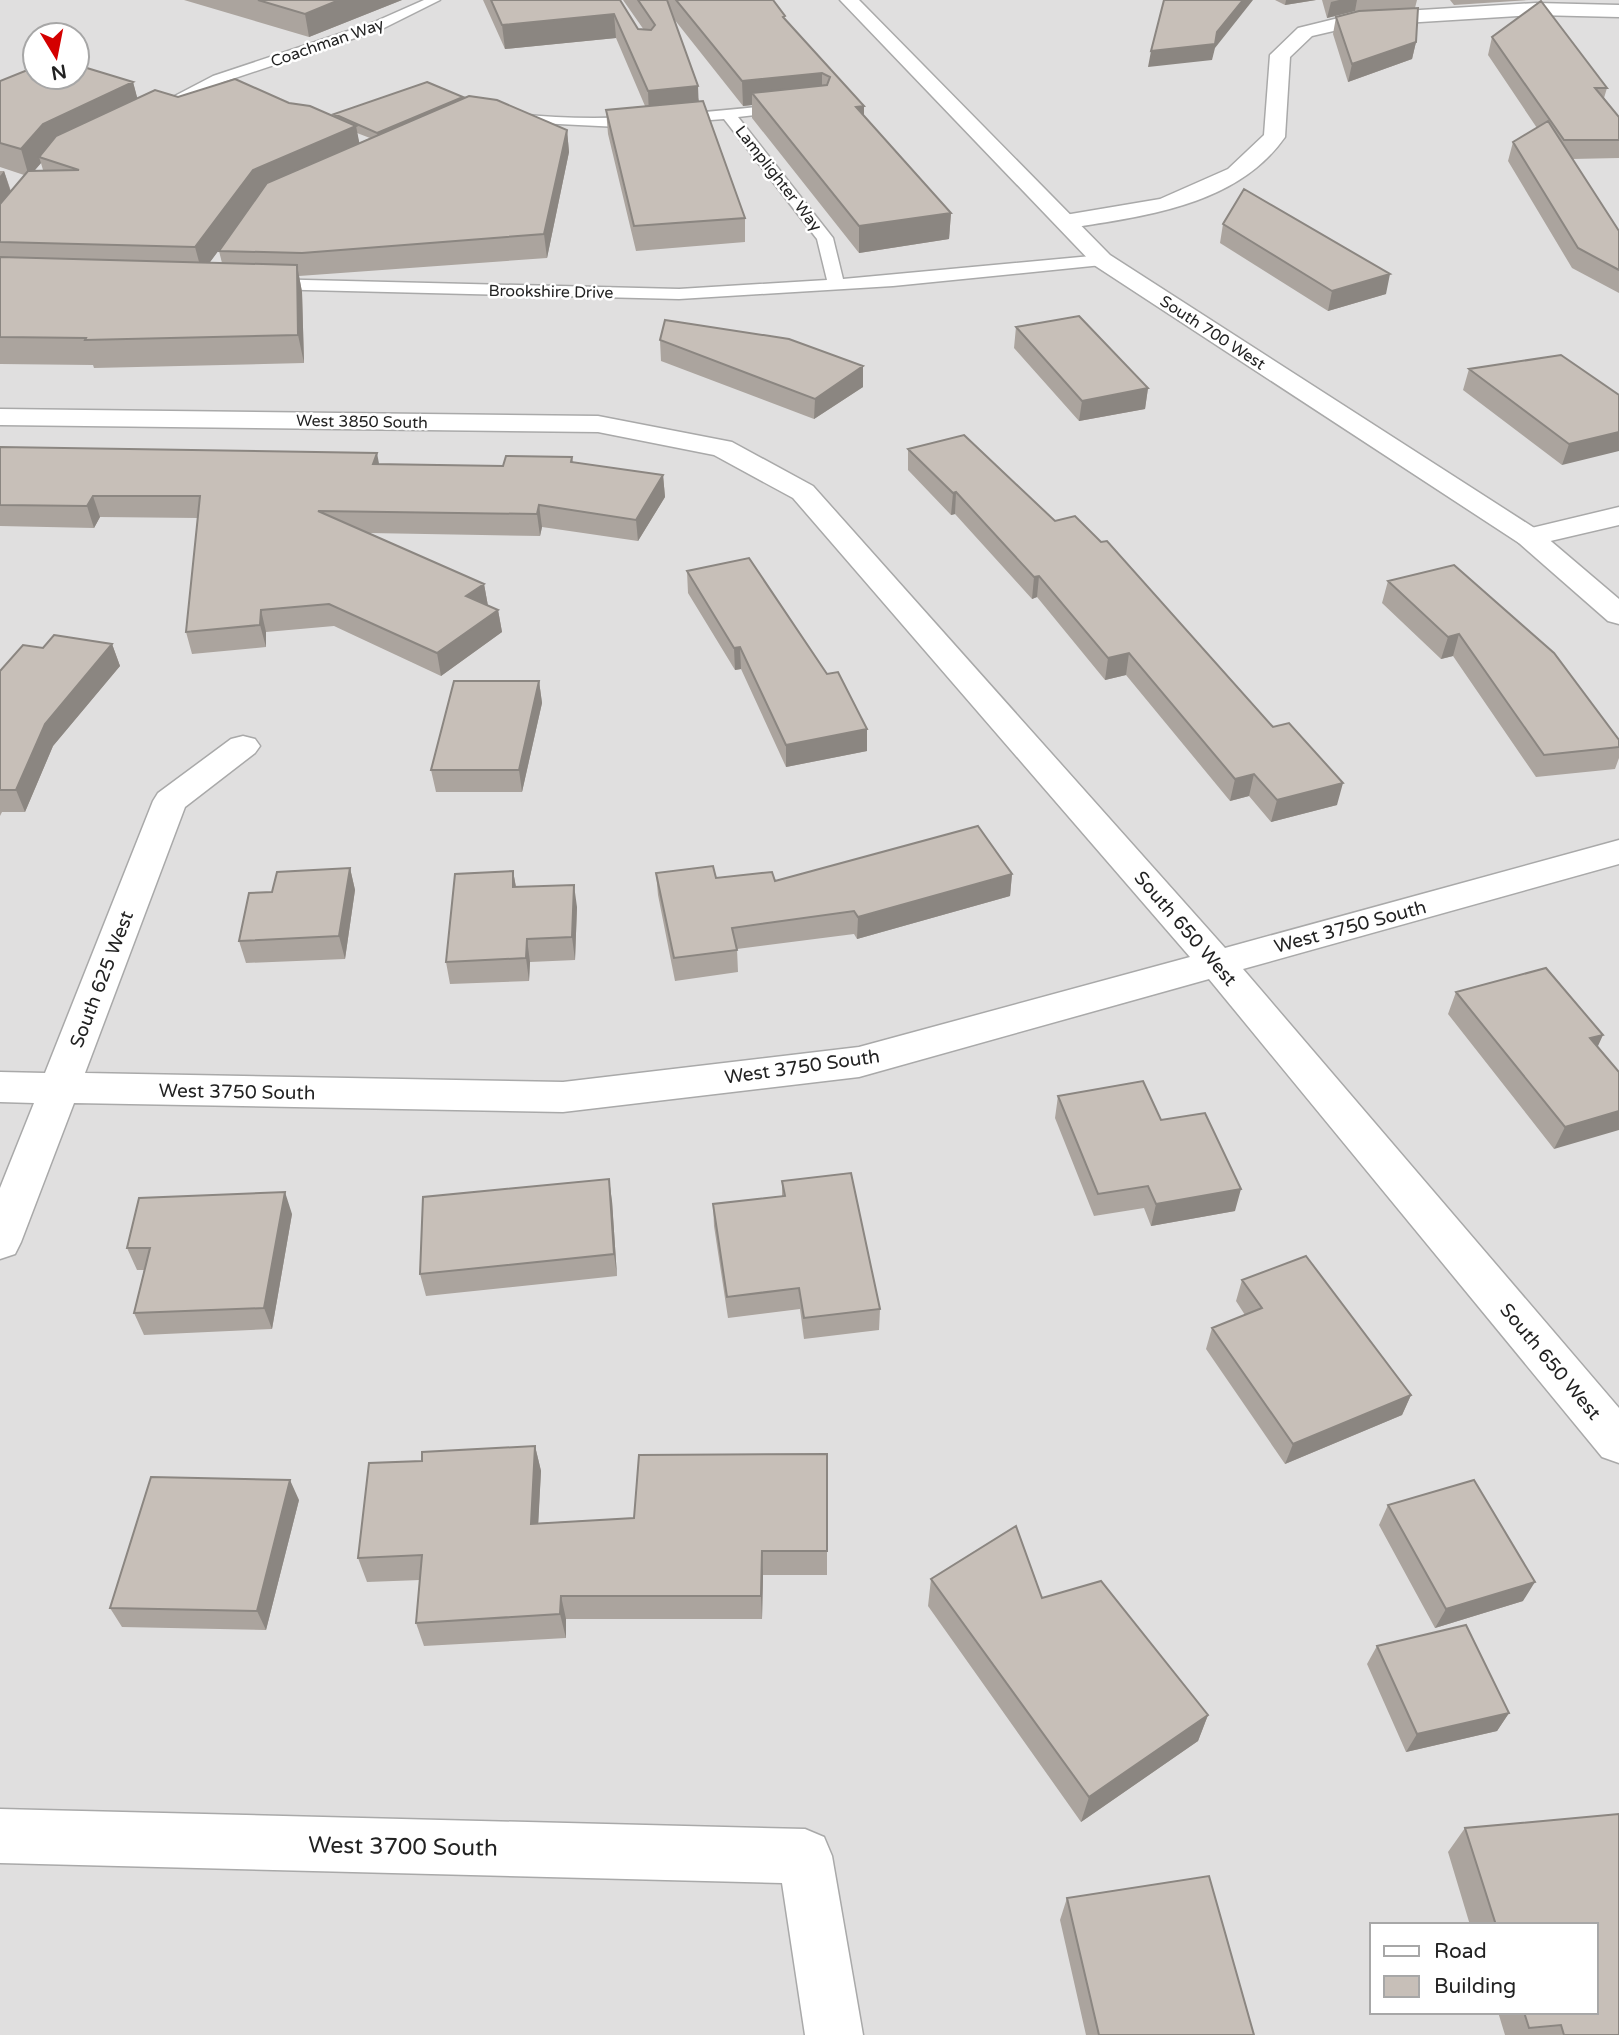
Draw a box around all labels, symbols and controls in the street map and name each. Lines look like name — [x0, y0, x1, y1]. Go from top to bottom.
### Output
street label: Coachman Way — [268, 14, 387, 72]
north arrow — [21, 21, 91, 91]
text: N — [49, 60, 68, 84]
street label: Lamplighter Way — [731, 122, 826, 236]
street label: Brookshire Drive — [488, 281, 614, 303]
street label: South 700 West — [1156, 291, 1269, 374]
street label: West 3850 South — [296, 411, 428, 433]
street label: South 650 West — [1129, 867, 1241, 990]
street label: West 3750 South — [1272, 896, 1429, 958]
street label: South 625 West — [66, 908, 138, 1051]
street label: West 3750 South — [723, 1045, 881, 1089]
street label: West 3750 South — [158, 1080, 316, 1104]
street label: South 650 West — [1495, 1299, 1605, 1424]
street label: West 3700 South — [308, 1831, 498, 1863]
legend — [1370, 1923, 1598, 2014]
text: Road — [1434, 1939, 1487, 1964]
text: Building — [1434, 1974, 1516, 1999]

